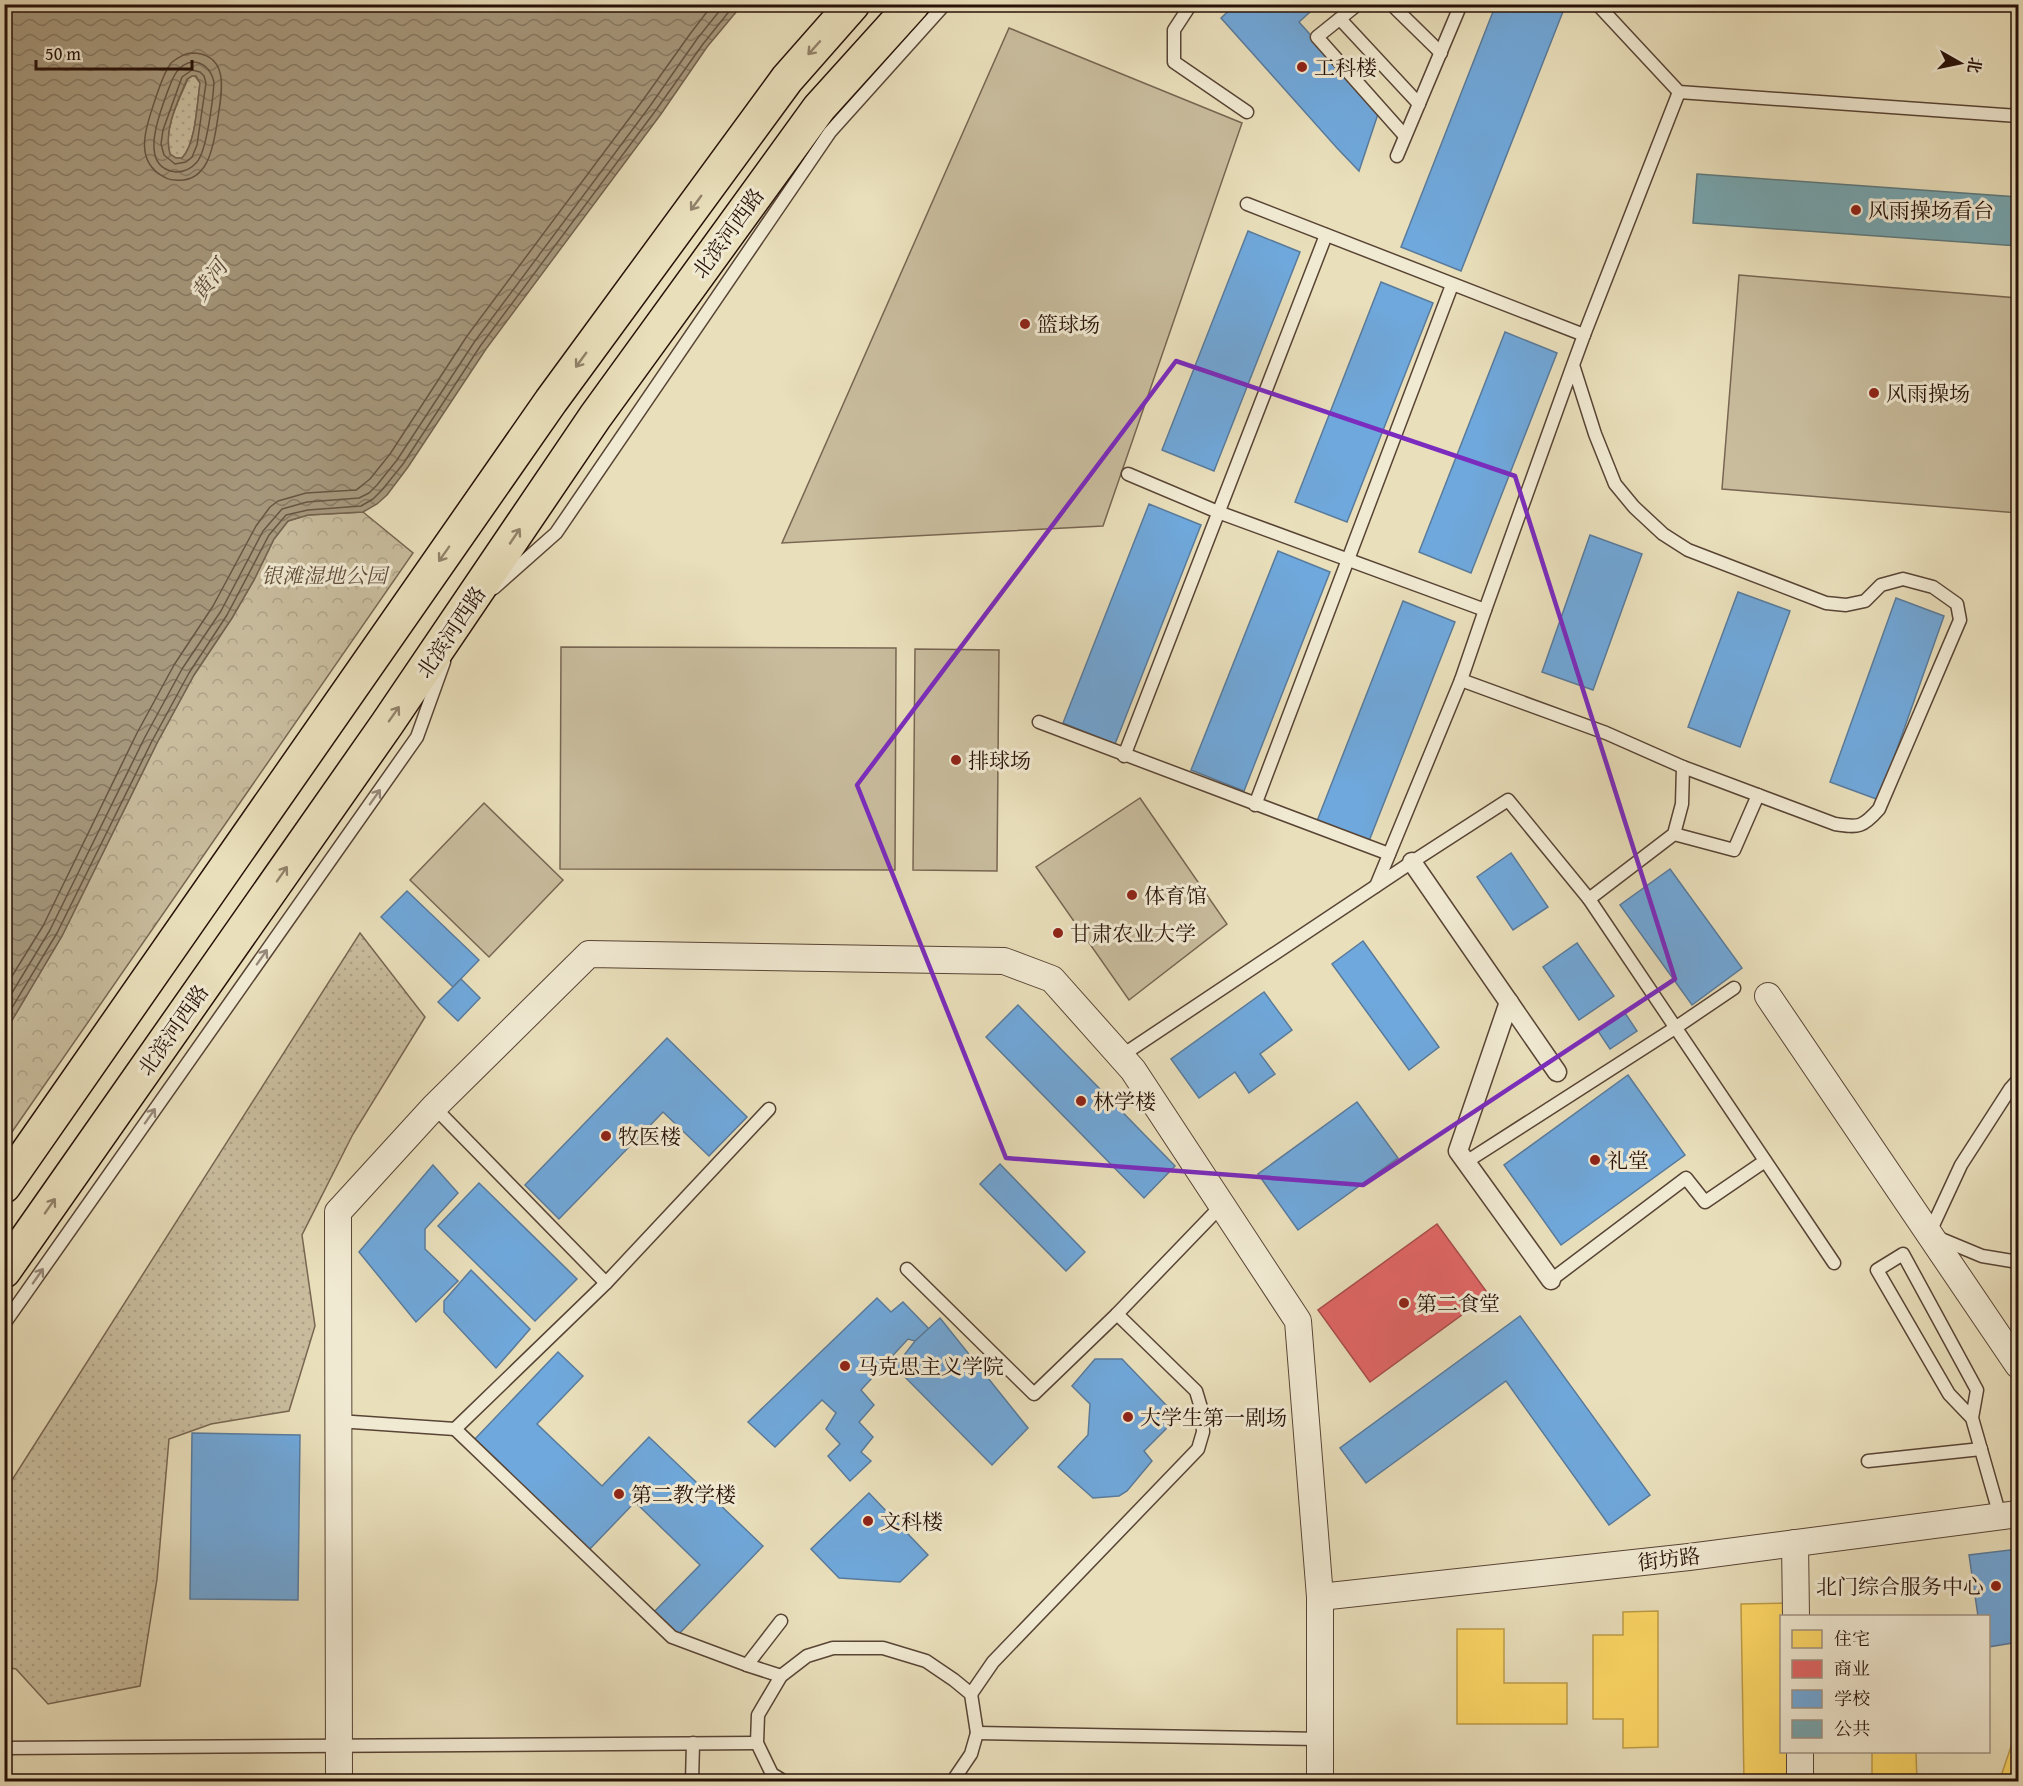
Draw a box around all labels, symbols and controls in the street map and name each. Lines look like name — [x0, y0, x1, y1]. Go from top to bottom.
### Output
scale bar — [36, 33, 192, 71]
north arrow — [1930, 33, 1990, 93]
text: 50 m — [45, 40, 81, 67]
one-way arrow — [807, 40, 821, 55]
place label: 工科楼 — [1314, 52, 1377, 83]
text: 北 — [1962, 56, 1988, 75]
marker: 工科楼 — [1295, 60, 1309, 74]
street label: 北滨河西路 — [685, 181, 771, 285]
one-way arrow — [690, 195, 703, 211]
place label: 风雨操场看台 — [1868, 195, 1994, 226]
marker: 风雨操场看台 — [1849, 203, 1863, 217]
water label: 黄河 — [183, 250, 237, 307]
place label: 篮球场 — [1037, 309, 1100, 340]
marker: 篮球场 — [1018, 317, 1032, 331]
one-way arrow — [574, 352, 587, 368]
place label: 风雨操场 — [1886, 378, 1970, 409]
marker: 风雨操场 — [1867, 386, 1881, 400]
one-way arrow — [509, 527, 522, 544]
one-way arrow — [438, 546, 450, 562]
park label: 银滩湿地公园 — [261, 560, 390, 591]
street label: 北滨河西路 — [409, 580, 493, 684]
one-way arrow — [388, 707, 400, 723]
place label: 排球场 — [968, 745, 1031, 776]
marker: 排球场 — [949, 753, 963, 767]
one-way arrow — [369, 790, 381, 806]
one-way arrow — [276, 867, 288, 883]
place label: 体育馆 — [1144, 880, 1207, 911]
marker: 体育馆 — [1125, 888, 1139, 902]
place label: 甘肃农业大学 — [1070, 918, 1196, 949]
marker: 甘肃农业大学 — [1051, 926, 1065, 940]
one-way arrow — [256, 949, 268, 965]
street label: 北滨河西路 — [130, 978, 216, 1082]
place label: 林学楼 — [1093, 1086, 1156, 1117]
marker: 林学楼 — [1074, 1094, 1088, 1108]
one-way arrow — [144, 1109, 156, 1125]
place label: 牧医楼 — [618, 1121, 681, 1152]
marker: 牧医楼 — [599, 1129, 613, 1143]
place label: 礼堂 — [1607, 1145, 1649, 1176]
marker: 礼堂 — [1588, 1153, 1602, 1167]
one-way arrow — [44, 1198, 56, 1215]
one-way arrow — [32, 1268, 44, 1284]
place label: 第二食堂 — [1416, 1288, 1500, 1319]
marker: 第二食堂 — [1397, 1296, 1411, 1310]
place label: 马克思主义学院 — [857, 1351, 1004, 1382]
marker: 马克思主义学院 — [838, 1359, 852, 1373]
place label: 大学生第一剧场 — [1140, 1402, 1287, 1433]
marker: 大学生第一剧场 — [1121, 1410, 1135, 1424]
place label: 第二教学楼 — [631, 1479, 736, 1510]
marker: 第二教学楼 — [612, 1487, 626, 1501]
place label: 文科楼 — [880, 1506, 943, 1537]
marker: 文科楼 — [861, 1514, 875, 1528]
street label: 街坊路 — [1636, 1540, 1702, 1578]
place label: 北门综合服务中心 — [1816, 1571, 1984, 1602]
marker: 北门综合服务中心 — [1989, 1579, 2003, 1593]
legend — [1780, 1615, 1990, 1753]
text: 住宅 — [1834, 1625, 1870, 1652]
text: 商业 — [1834, 1655, 1870, 1682]
text: 学校 — [1834, 1685, 1870, 1712]
text: 公共 — [1834, 1715, 1870, 1742]

